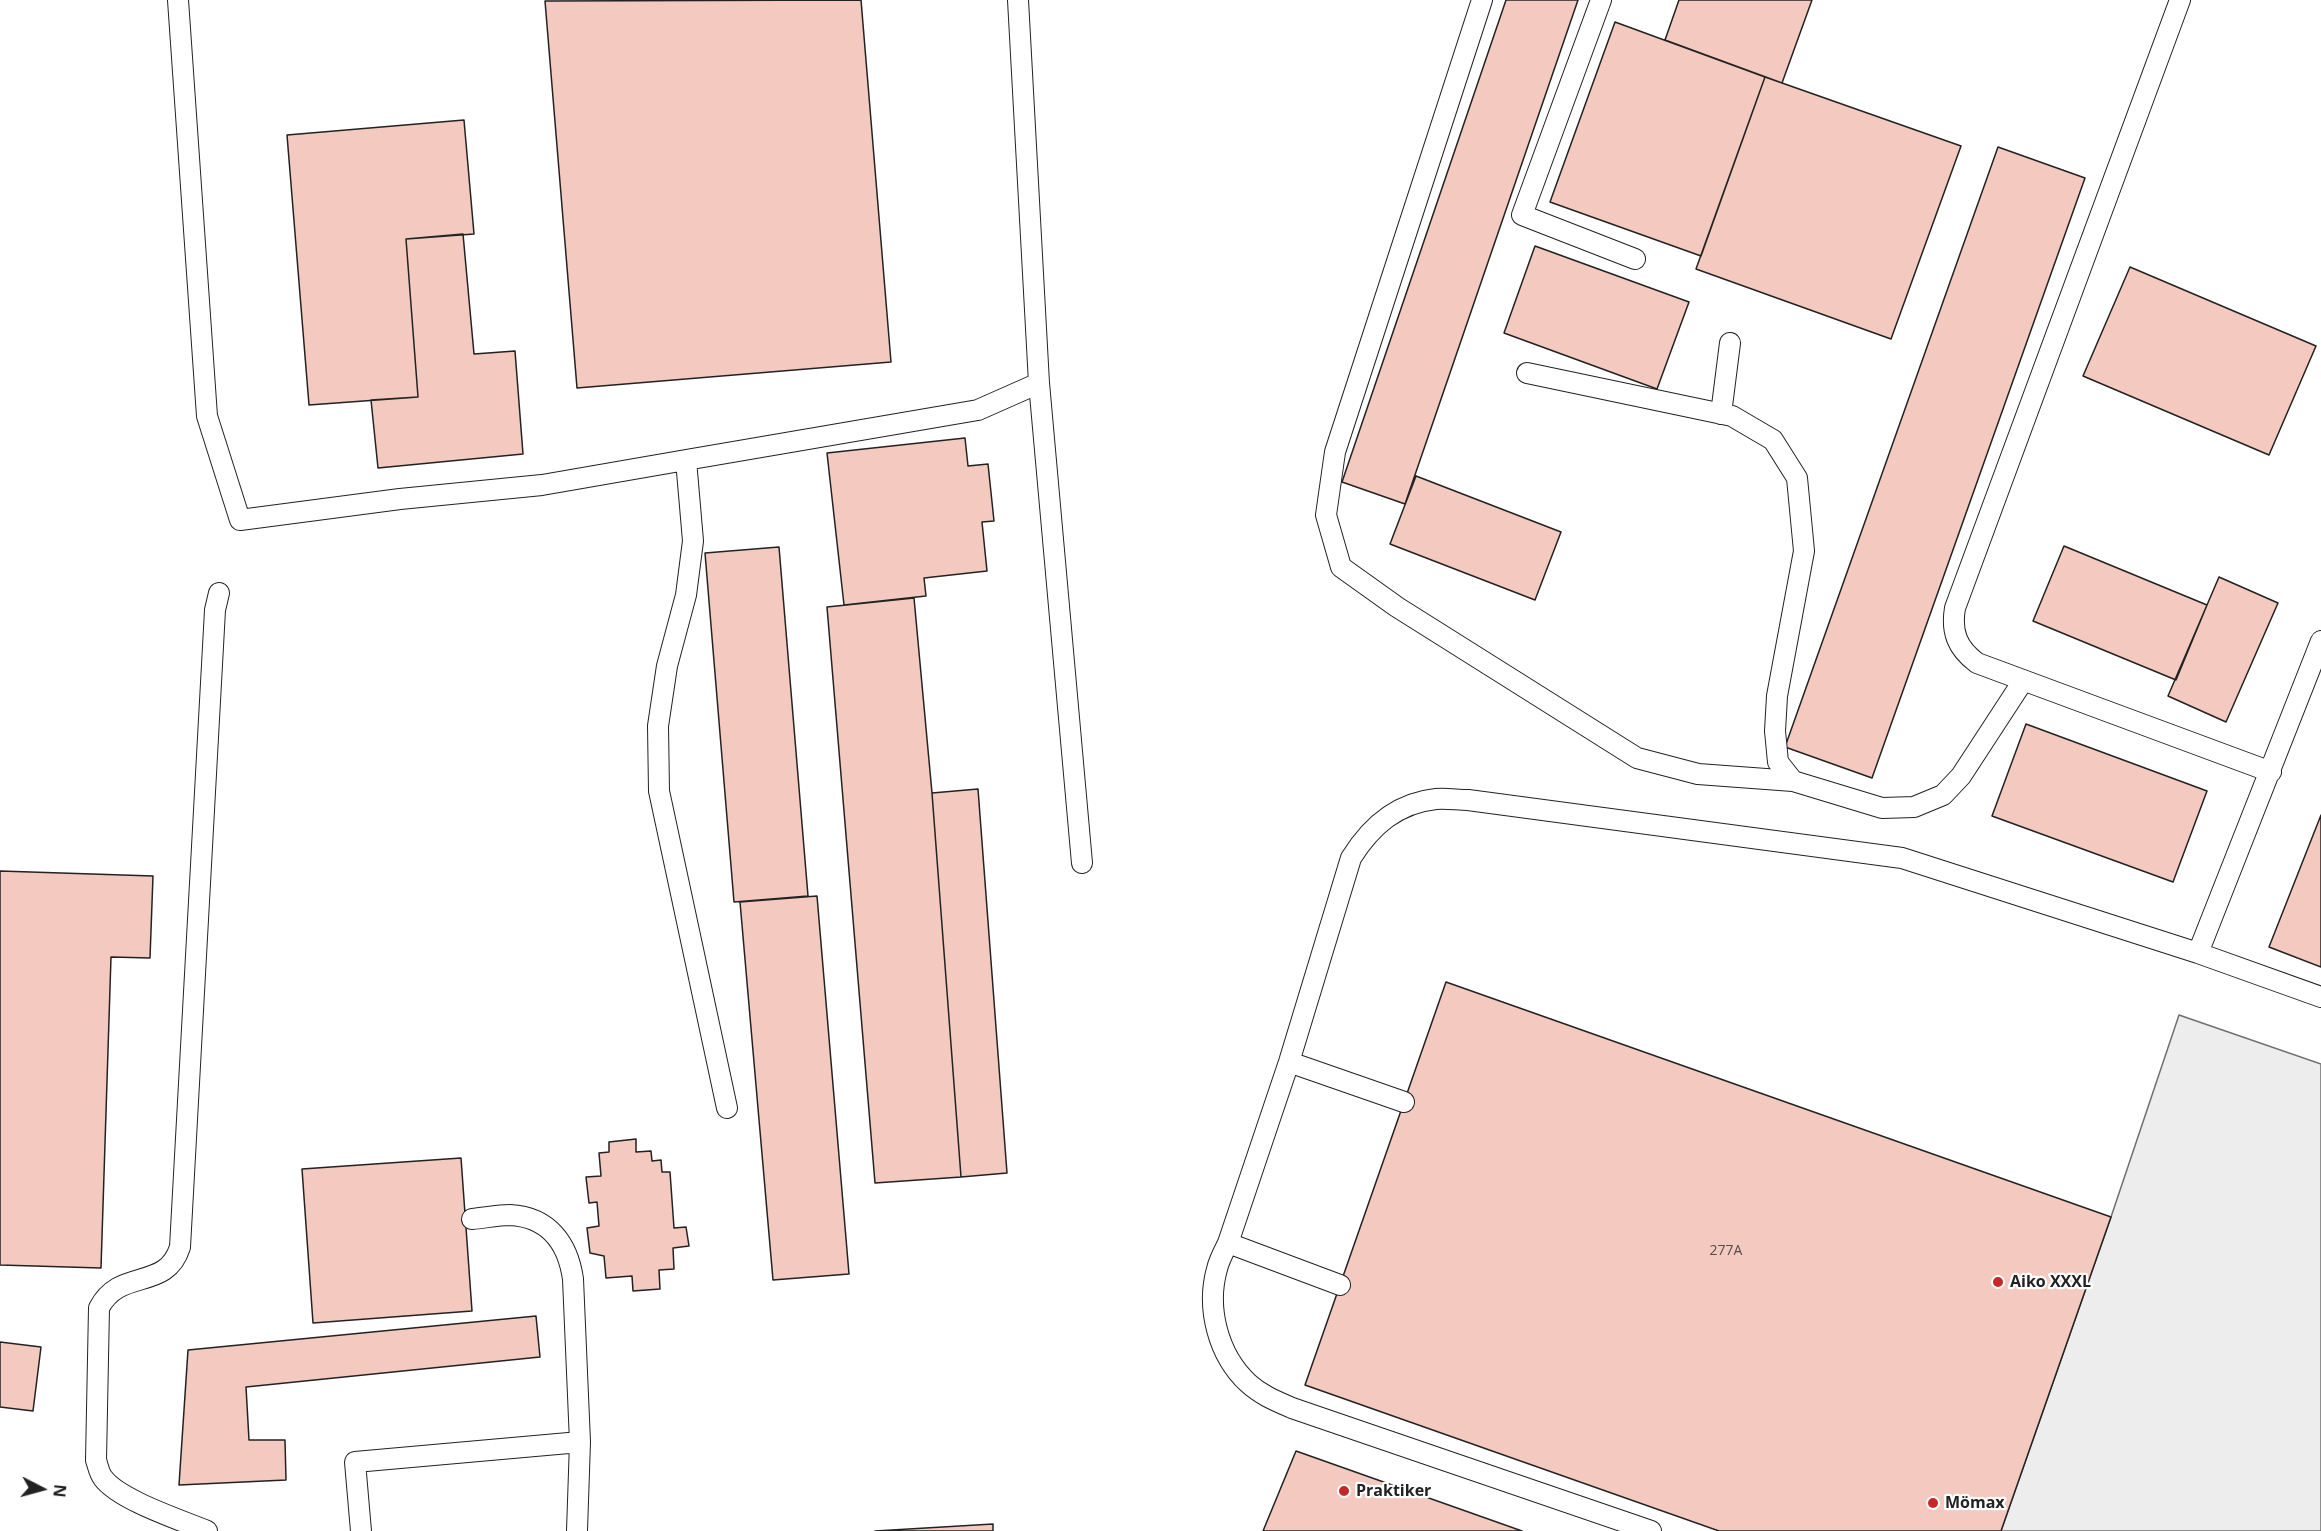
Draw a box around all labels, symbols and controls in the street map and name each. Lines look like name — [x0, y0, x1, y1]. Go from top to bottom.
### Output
house number: 277A — [1710, 1243, 1742, 1259]
place label: Aiko XXXL — [2010, 1272, 2091, 1292]
marker: Aiko XXXL — [1991, 1275, 2005, 1289]
north arrow — [12, 1459, 72, 1519]
place label: Praktiker — [1356, 1481, 1431, 1501]
text: N — [48, 1483, 72, 1498]
marker: Praktiker — [1337, 1484, 1351, 1498]
place label: Mömax — [1945, 1493, 2005, 1513]
marker: Mömax — [1926, 1496, 1940, 1510]

